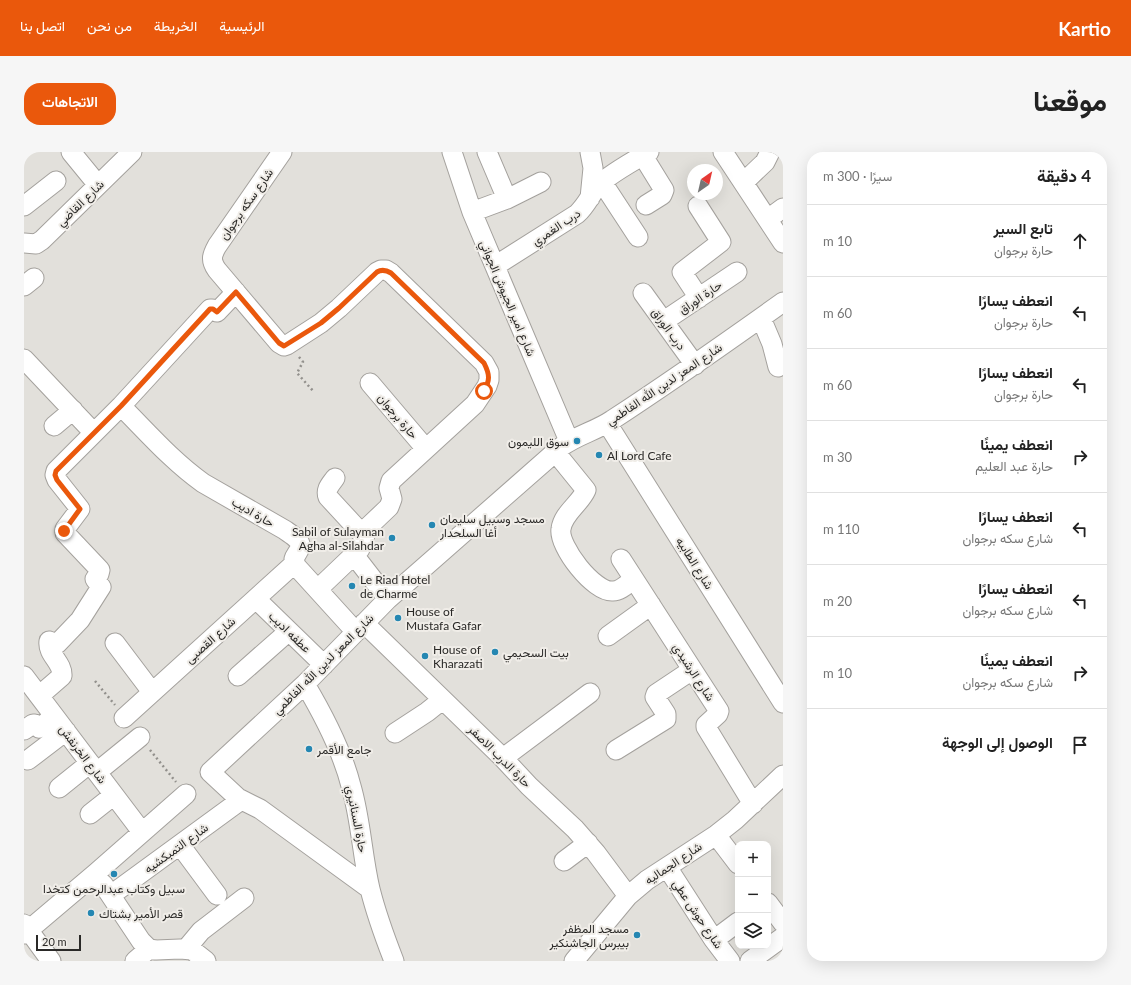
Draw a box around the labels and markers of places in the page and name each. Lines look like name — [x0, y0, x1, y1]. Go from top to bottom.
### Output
place label: سوق الليمون — [508, 434, 569, 450]
marker: سوق الليمون — [572, 436, 582, 446]
place label: Al Lord Cafe — [607, 448, 672, 463]
marker: Al Lord Cafe — [594, 450, 604, 460]
place label: مسجد وسبيل سليمان أغا السلحدار — [439, 511, 545, 541]
marker: مسجد وسبيل سليمان أغا السلحدار — [427, 520, 437, 530]
place label: Sabil of Sulayman Agha al-Silahdar — [292, 524, 385, 553]
marker: Sabil of Sulayman Agha al-Silahdar — [387, 533, 397, 543]
place label: Le Riad Hotel de Charme — [360, 572, 430, 601]
marker: Le Riad Hotel de Charme — [347, 581, 357, 591]
place label: House of Mustafa Gafar — [406, 604, 482, 633]
marker: House of Mustafa Gafar — [393, 613, 403, 623]
place label: House of Kharazati — [433, 642, 483, 671]
place label: بيت السحيمي — [503, 645, 569, 663]
marker: بيت السحيمي — [490, 647, 500, 657]
marker: House of Kharazati — [420, 651, 430, 661]
place label: جامع الأقمر — [316, 742, 371, 759]
marker: جامع الأقمر — [304, 744, 314, 754]
marker: سبيل وكتاب عبدالرحمن كتخدا — [109, 869, 119, 879]
place label: سبيل وكتاب عبدالرحمن كتخدا — [43, 881, 185, 897]
place label: قصر الأمير بشتاك — [99, 906, 183, 922]
marker: قصر الأمير بشتاك — [86, 908, 96, 918]
place label: مسجد المظفر بيبرس الجاشنكير — [548, 921, 629, 951]
marker: مسجد المظفر بيبرس الجاشنكير — [632, 930, 642, 940]

